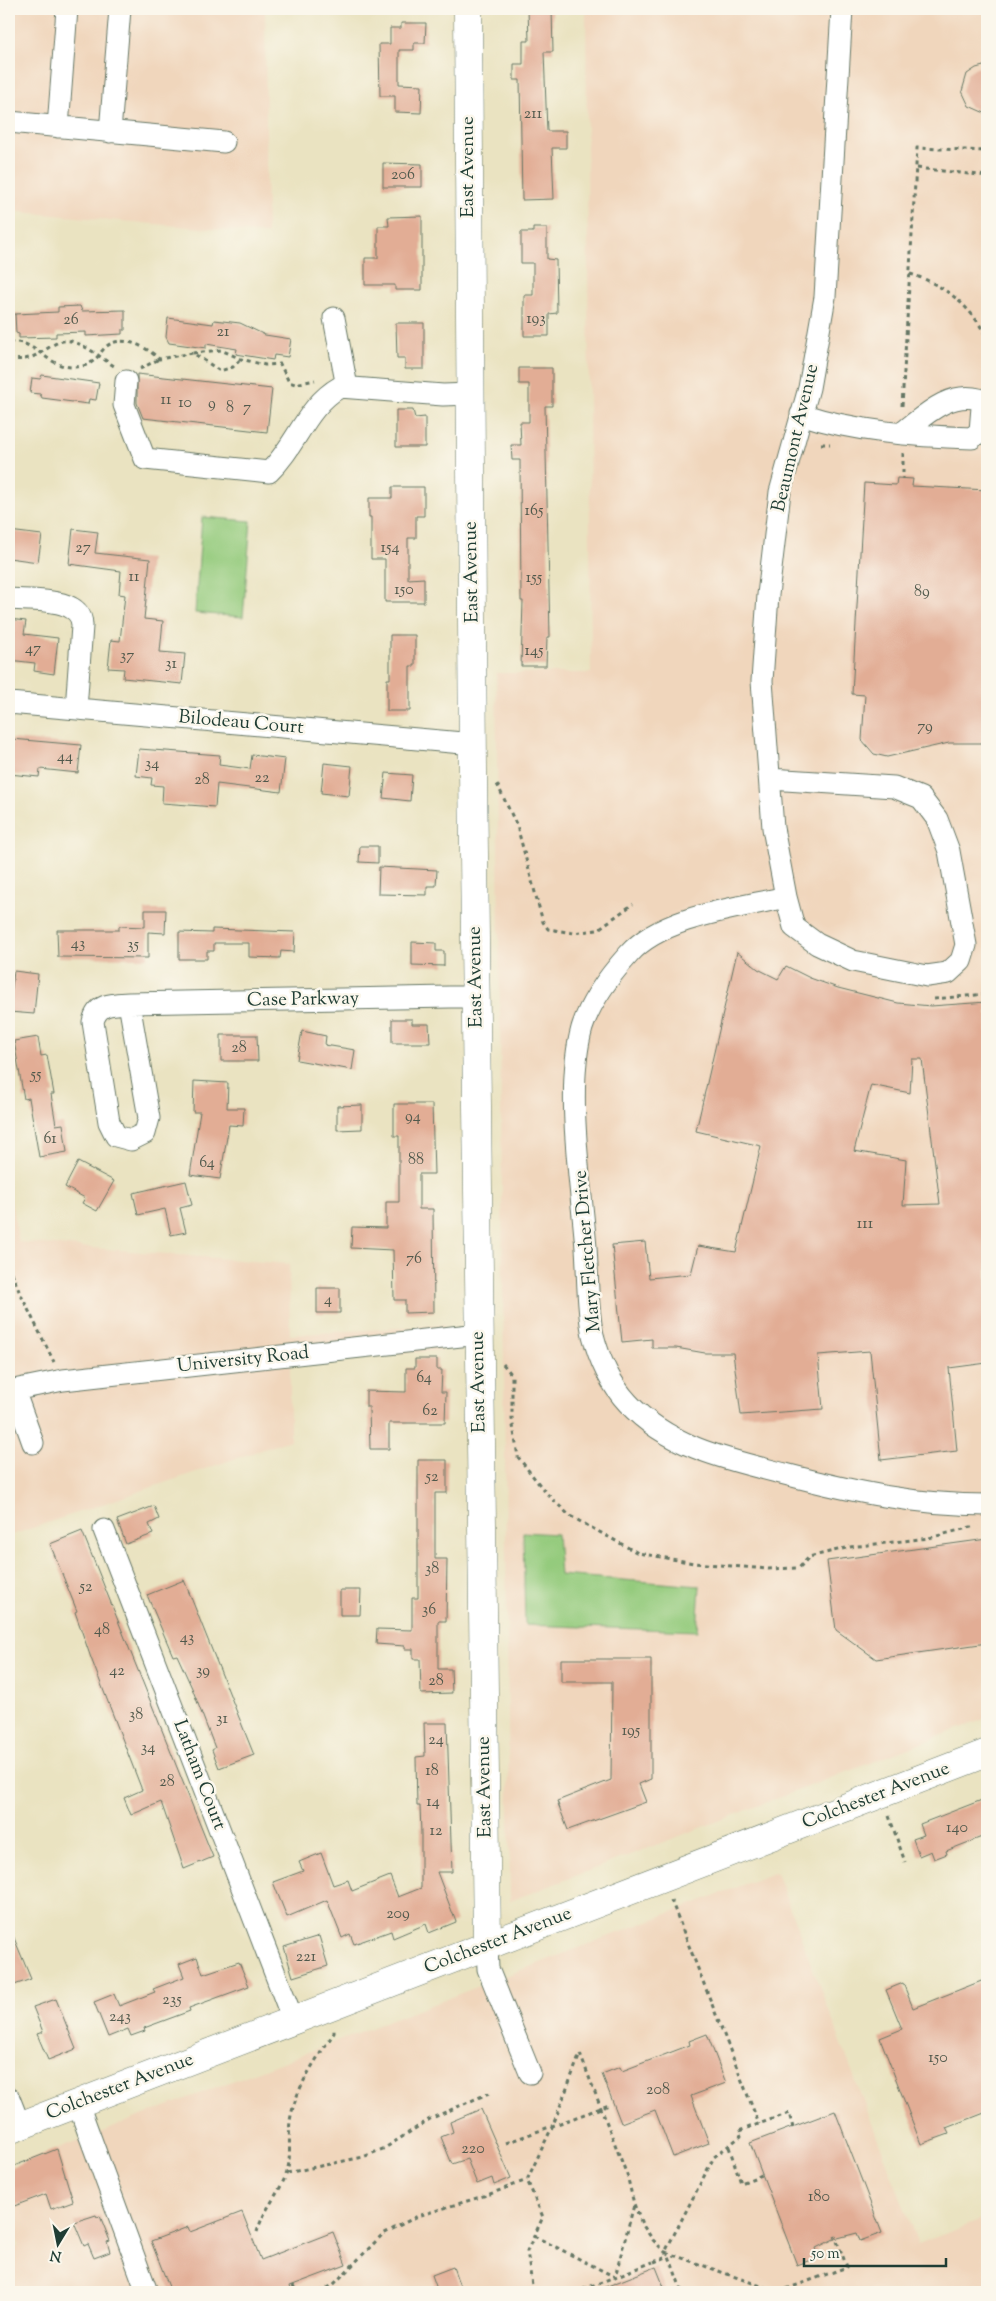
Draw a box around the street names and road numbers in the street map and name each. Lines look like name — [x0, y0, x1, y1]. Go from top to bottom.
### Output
street label: East Avenue — [455, 116, 482, 218]
street label: Beaumont Avenue — [766, 361, 826, 515]
street label: East Avenue — [458, 521, 486, 623]
street label: Bilodeau Court — [177, 704, 305, 742]
street label: East Avenue — [462, 926, 490, 1028]
street label: Case Parkway — [247, 986, 360, 1014]
street label: Mary Fletcher Drive — [567, 1169, 609, 1333]
street label: East Avenue — [465, 1331, 493, 1433]
street label: University Road — [176, 1340, 311, 1380]
street label: Latham Court — [166, 1716, 233, 1834]
street label: East Avenue — [471, 1736, 499, 1838]
street label: Colchester Avenue — [798, 1755, 954, 1837]
street label: Colchester Avenue — [420, 1900, 576, 1982]
street label: Colchester Avenue — [42, 2046, 198, 2128]

